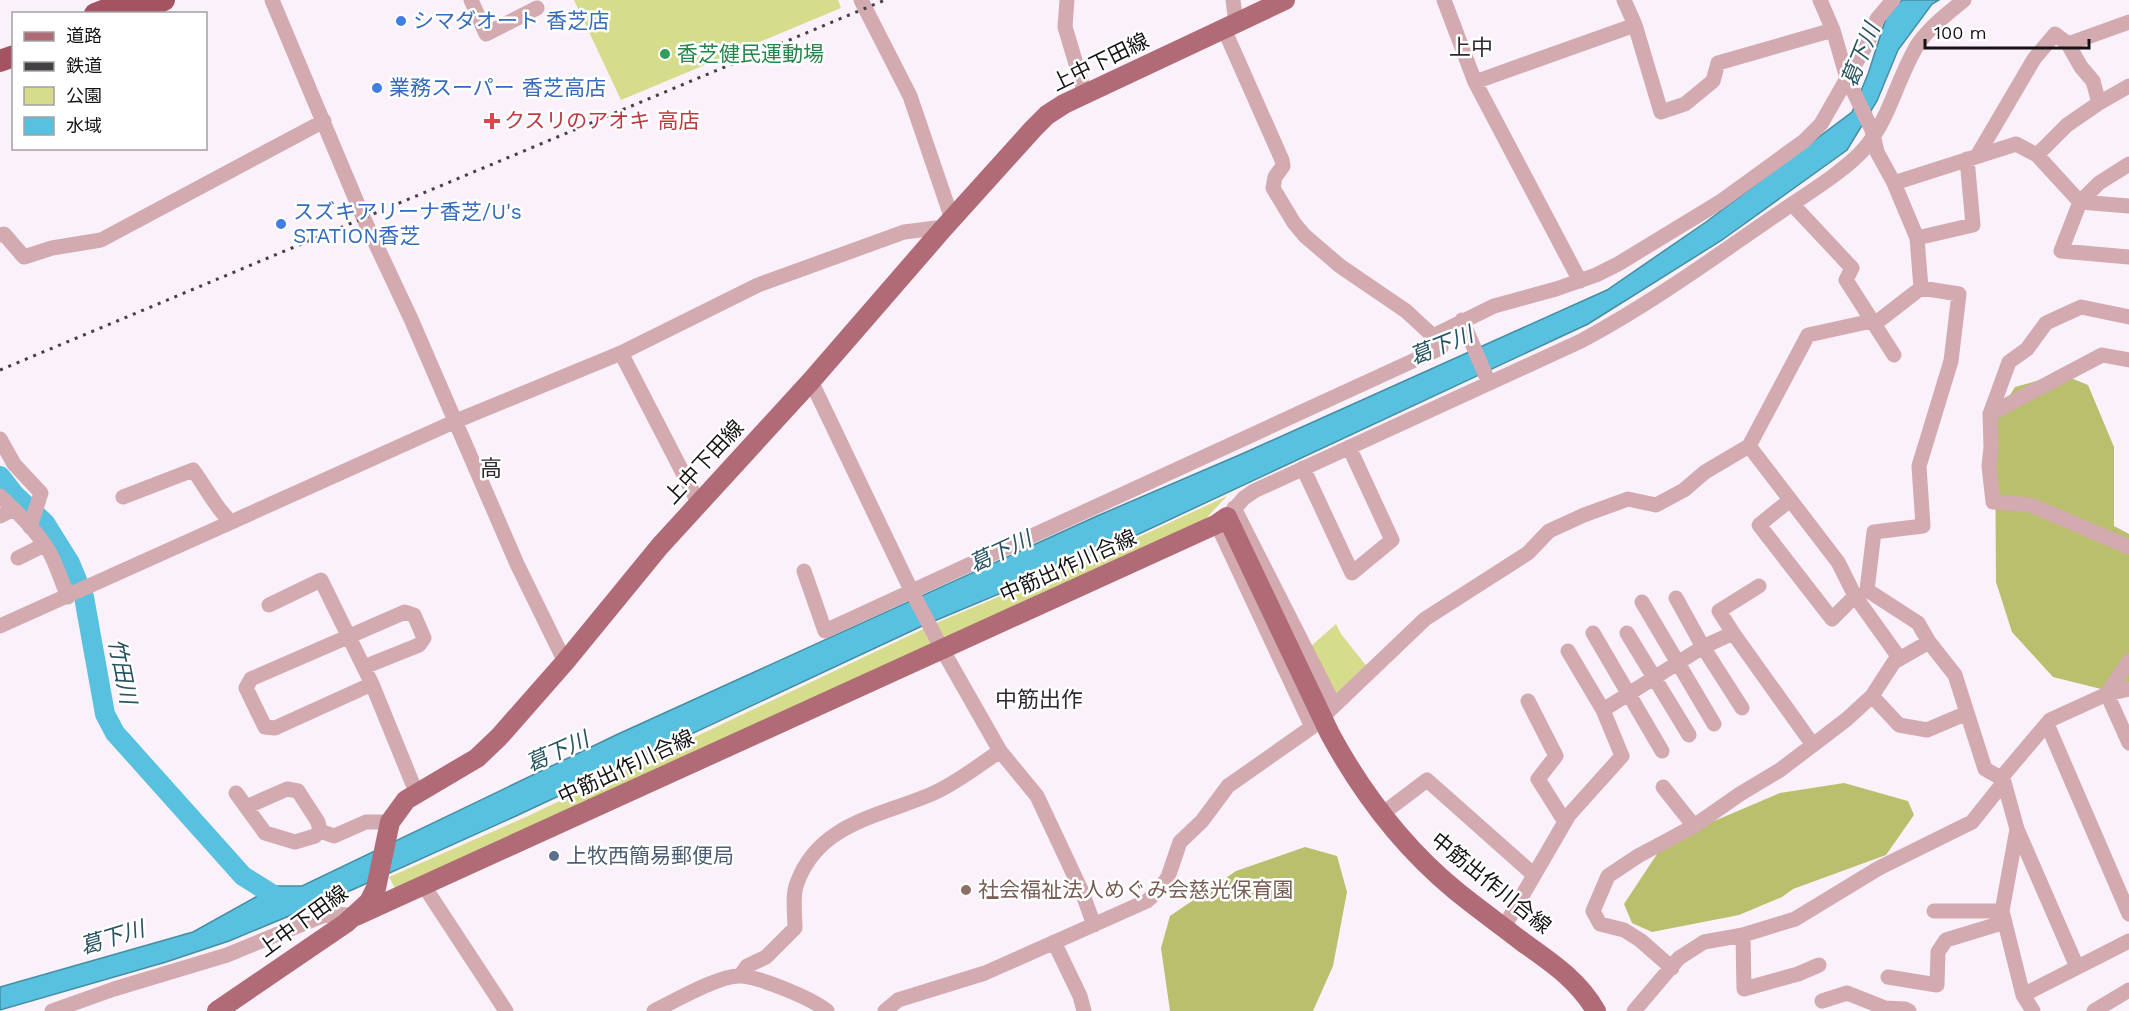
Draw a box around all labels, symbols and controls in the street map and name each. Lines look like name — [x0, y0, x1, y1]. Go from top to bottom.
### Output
place label: シマダオート 香芝店 — [413, 8, 609, 33]
legend — [12, 12, 207, 150]
scale bar — [1925, 12, 2088, 50]
marker: シマダオート 香芝店 — [394, 14, 408, 28]
water label: 葛下川 — [1837, 18, 1885, 90]
text: 100 m — [1934, 22, 1987, 43]
text: 道路 — [66, 25, 102, 46]
street label: 上中下田線 — [1047, 27, 1152, 96]
district label: 上中 — [1449, 35, 1493, 60]
place label: 香芝健民運動場 — [677, 41, 824, 66]
marker: 香芝健民運動場 — [658, 47, 672, 61]
text: 鉄道 — [66, 55, 102, 76]
place label: 業務スーパー 香芝高店 — [389, 75, 606, 100]
marker: 業務スーパー 香芝高店 — [370, 81, 384, 95]
text: 公園 — [66, 85, 102, 106]
place label: クスリのアオキ 高店 — [504, 108, 700, 133]
marker: クスリのアオキ 高店 — [485, 114, 499, 128]
text: 水域 — [66, 115, 102, 136]
place label: スズキアリーナ香芝/U's STATION香芝 — [293, 199, 522, 248]
marker: スズキアリーナ香芝/U's STATION香芝 — [274, 217, 288, 231]
water label: 葛下川 — [1406, 321, 1478, 369]
street label: 上中下田線 — [659, 415, 749, 509]
district label: 高 — [480, 456, 502, 481]
street label: 中筋出作川合線 — [996, 524, 1140, 607]
water label: 葛下川 — [965, 525, 1037, 577]
water label: 竹田川 — [104, 636, 141, 708]
district label: 中筋出作 — [995, 687, 1083, 712]
street label: 中筋出作川合線 — [554, 724, 698, 809]
water label: 葛下川 — [522, 726, 594, 776]
street label: 中筋出作川合線 — [1426, 827, 1556, 939]
place label: 上牧西簡易郵便局 — [566, 843, 734, 868]
marker: 上牧西簡易郵便局 — [547, 849, 561, 863]
place label: 社会福祉法人めぐみ会慈光保育園 — [978, 877, 1294, 902]
street label: 上中下田線 — [253, 880, 353, 962]
marker: 社会福祉法人めぐみ会慈光保育園 — [959, 883, 973, 897]
water label: 葛下川 — [77, 915, 149, 959]

